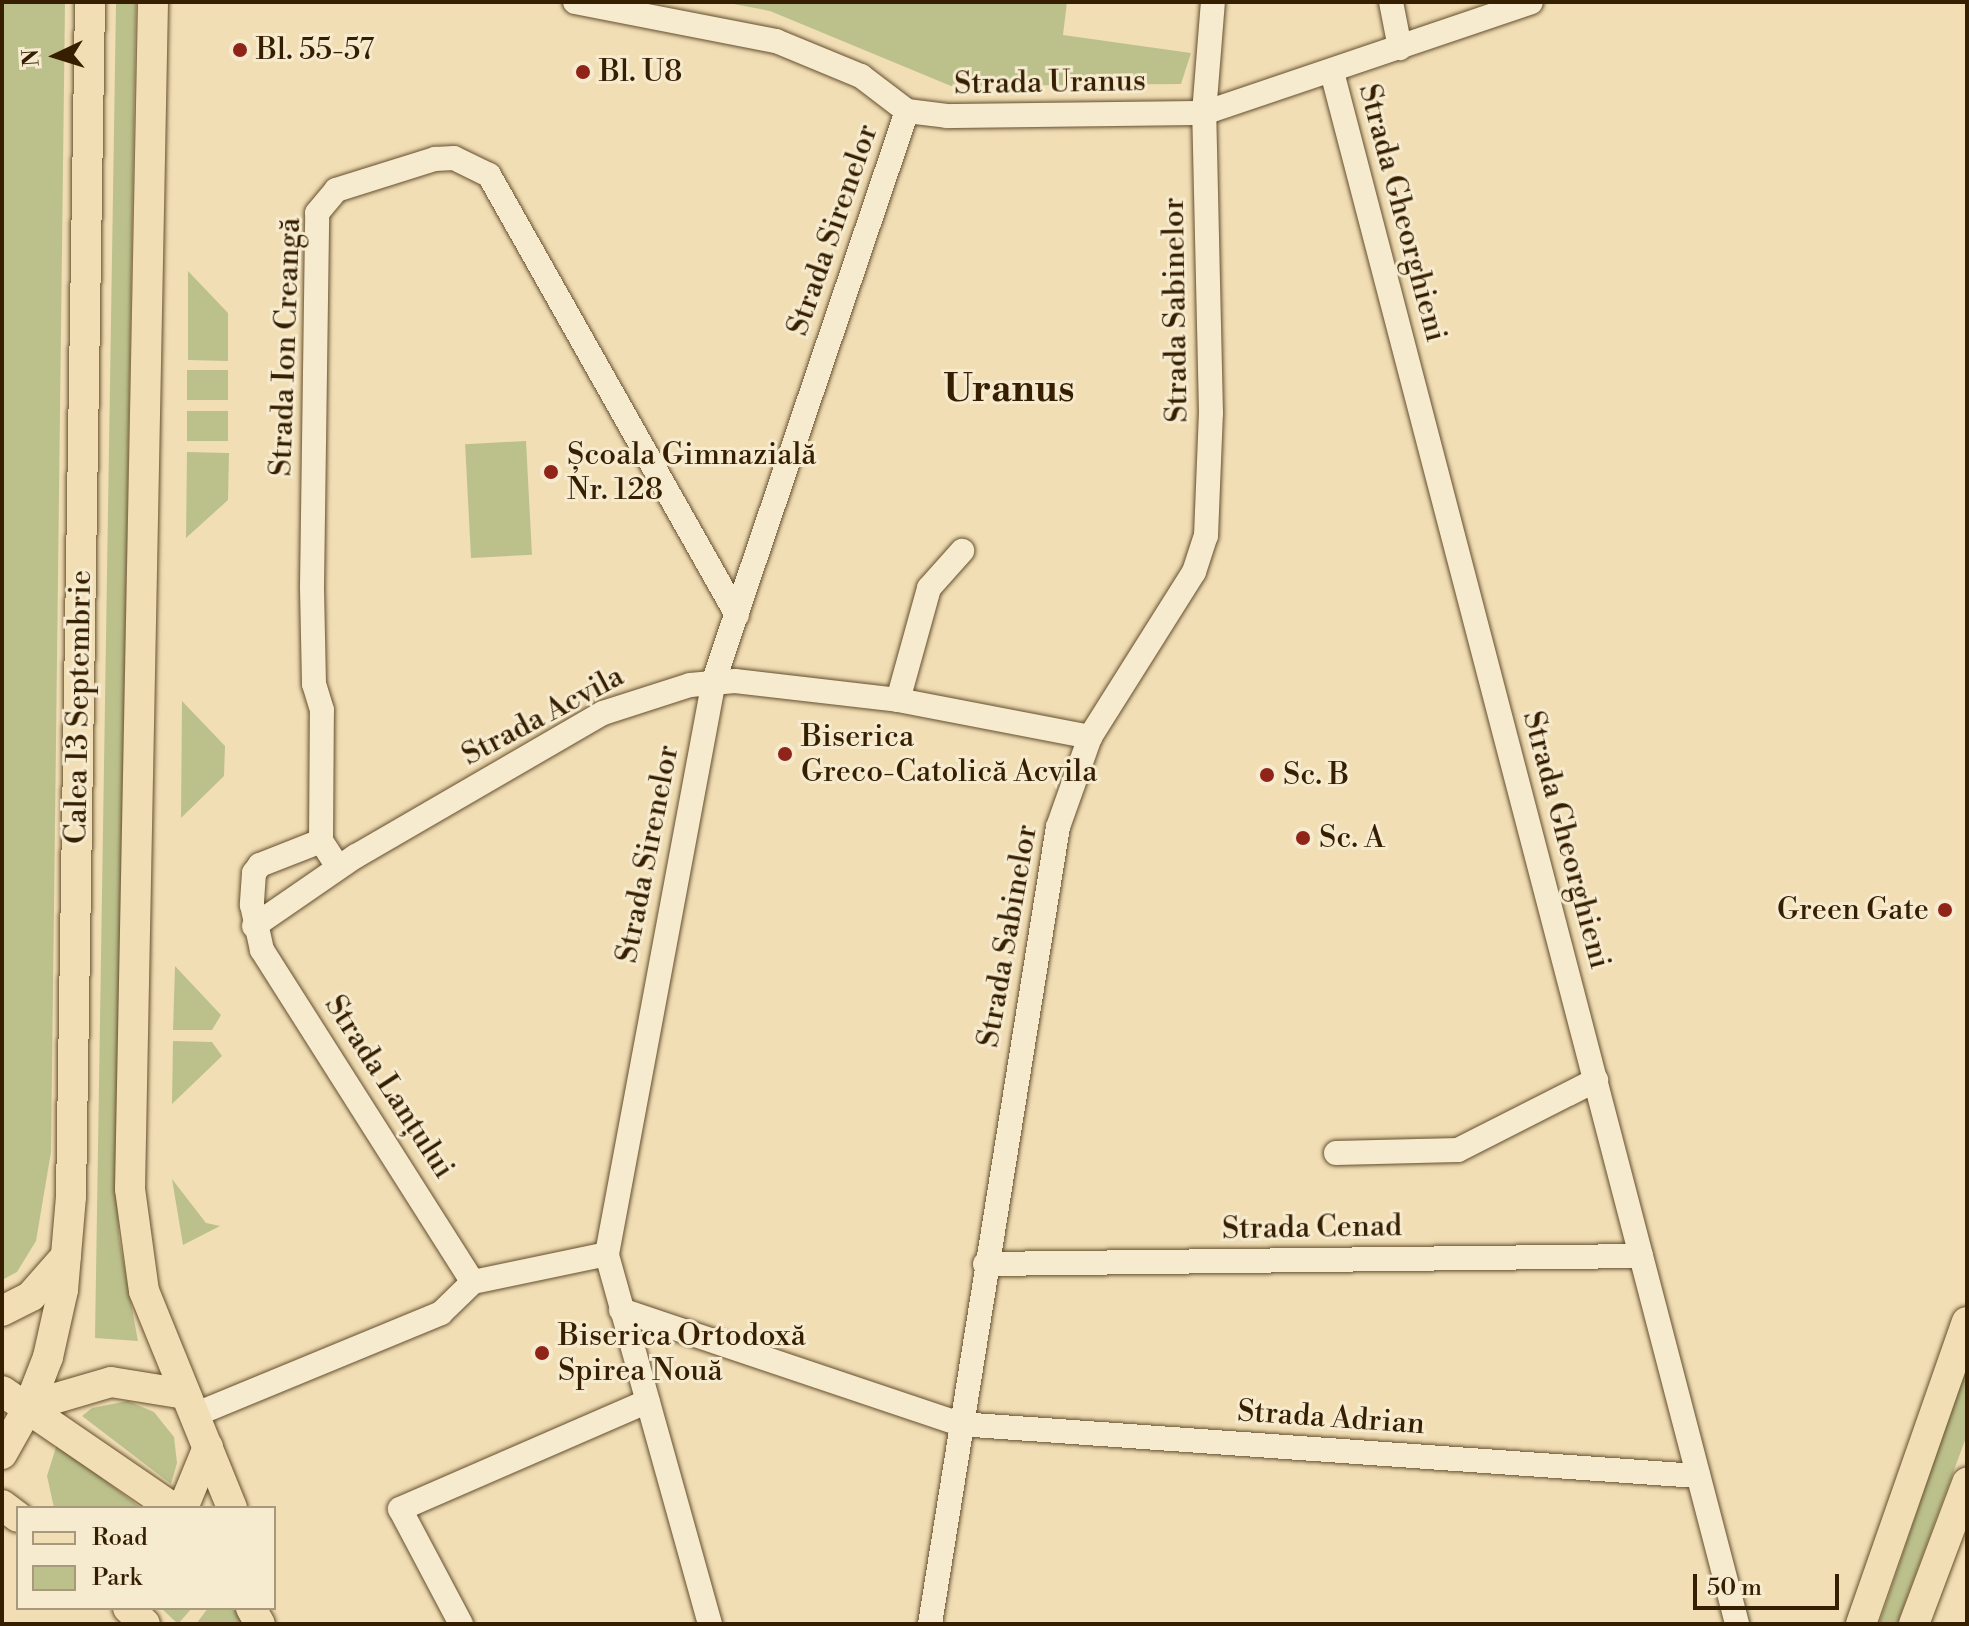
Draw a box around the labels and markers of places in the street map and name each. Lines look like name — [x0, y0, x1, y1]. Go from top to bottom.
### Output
place label: Bl. 55-57 — [256, 32, 374, 68]
marker: Bl. 55-57 — [231, 41, 249, 59]
place label: Bl. U8 — [599, 54, 682, 90]
marker: Bl. U8 — [574, 63, 592, 81]
place label: Școala Gimnazială Nr. 128 — [567, 437, 817, 508]
marker: Școala Gimnazială Nr. 128 — [542, 463, 560, 481]
place label: Biserica Greco-Catolică Acvila — [801, 719, 1097, 790]
marker: Biserica Greco-Catolică Acvila — [776, 745, 794, 763]
place label: Sc. B — [1283, 757, 1349, 793]
marker: Sc. B — [1258, 766, 1276, 784]
place label: Sc. A — [1319, 820, 1385, 856]
marker: Sc. A — [1294, 829, 1312, 847]
place label: Green Gate — [1777, 892, 1929, 928]
marker: Green Gate — [1936, 901, 1954, 919]
place label: Biserica Ortodoxă Spirea Nouă — [558, 1318, 806, 1388]
marker: Biserica Ortodoxă Spirea Nouă — [533, 1344, 551, 1362]

